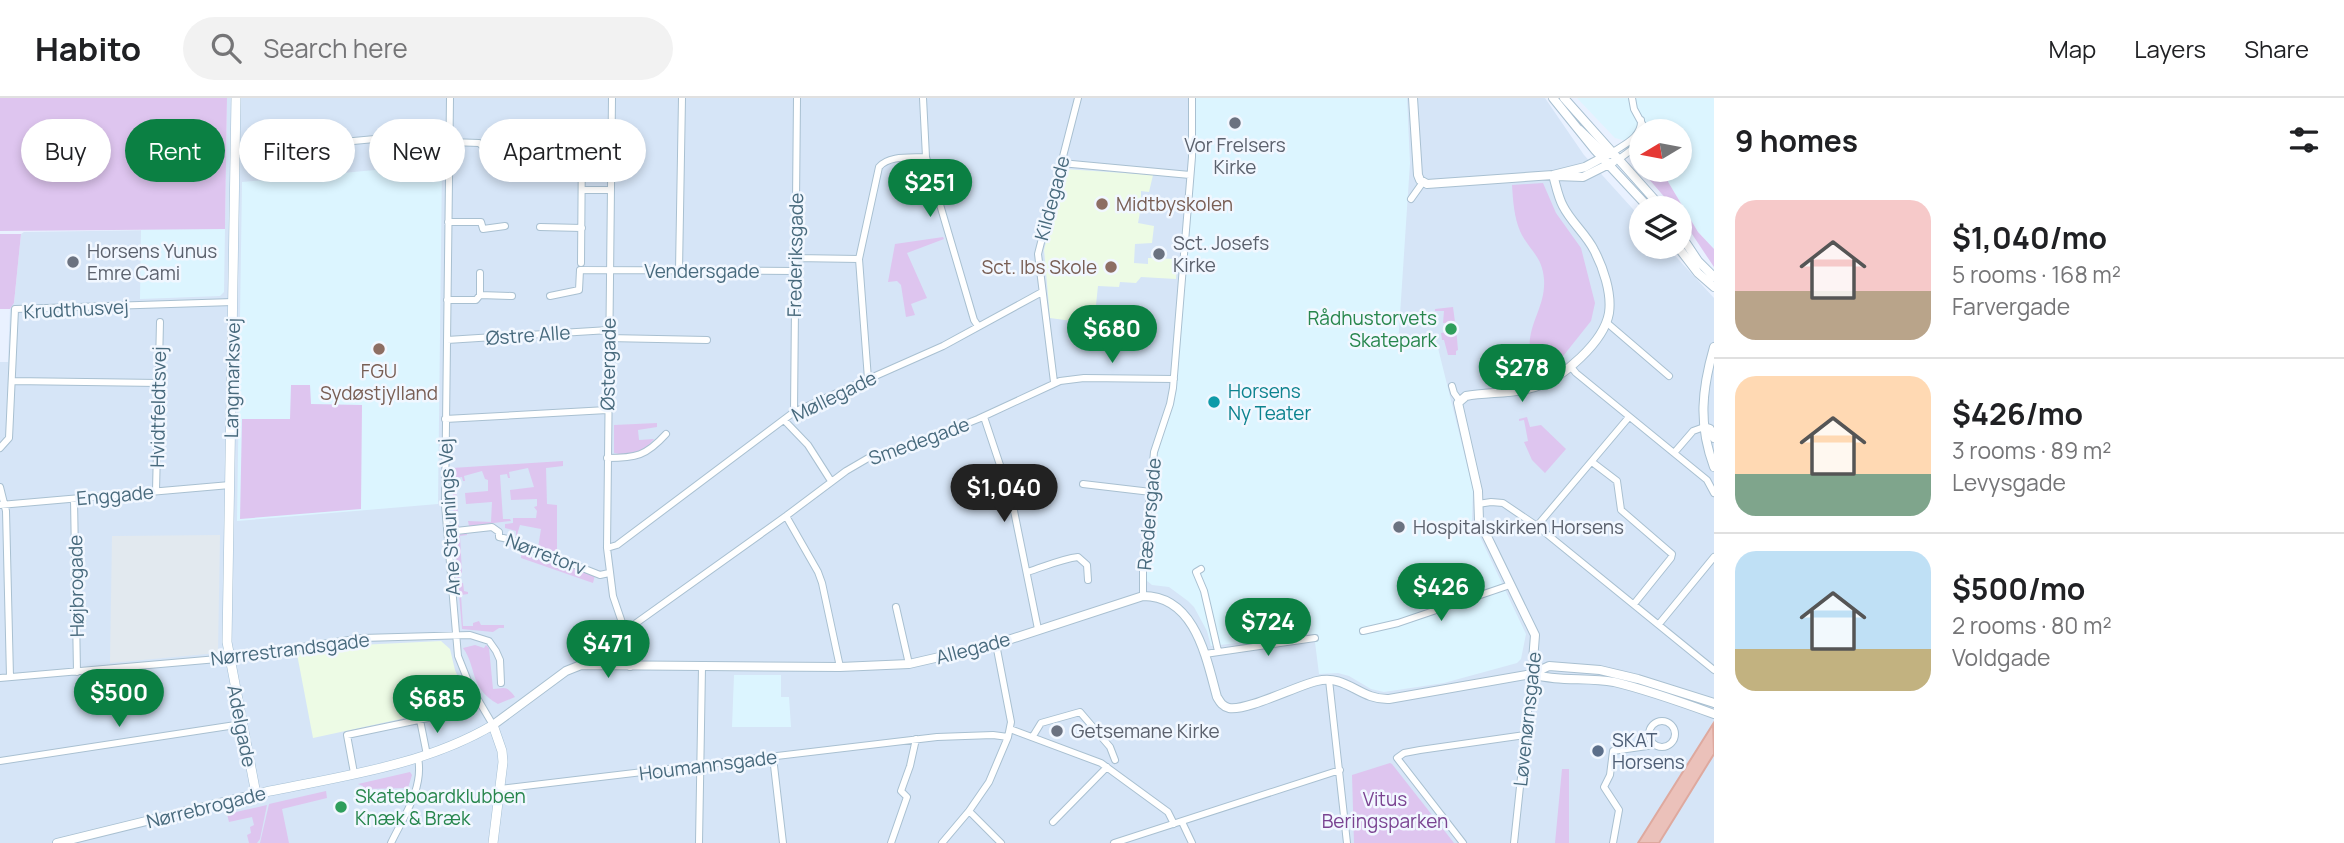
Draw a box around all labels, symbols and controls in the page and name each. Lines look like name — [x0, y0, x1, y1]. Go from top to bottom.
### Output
search box — [183, 17, 673, 80]
text: Habito — [35, 26, 141, 71]
icon: search — [207, 29, 245, 67]
text: Search here — [263, 30, 408, 66]
text: Map — [2049, 32, 2096, 65]
text: Layers — [2134, 32, 2206, 65]
text: Share — [2244, 32, 2309, 65]
marker: Vor Frelsers Kirke — [1227, 115, 1243, 131]
chip: Buy — [21, 119, 111, 182]
chip: Rent — [125, 119, 225, 182]
chip: Filters — [239, 119, 355, 182]
chip: New — [369, 119, 465, 182]
chip: Apartment — [479, 119, 646, 182]
north arrow — [1629, 119, 1692, 182]
map controls — [1629, 119, 1692, 259]
text: 9 homes — [1735, 120, 1858, 161]
icon: filters — [2285, 121, 2323, 159]
place label: Vor Frelsers Kirke — [1184, 132, 1286, 180]
street label: Kildegade — [1028, 153, 1076, 243]
pin: $251 — [889, 159, 971, 219]
text: $251 — [904, 166, 956, 198]
place label: Midtbyskolen — [1116, 191, 1233, 217]
street label: Frederiksgade — [781, 193, 809, 317]
marker: Midtbyskolen — [1094, 196, 1110, 212]
button: layers — [1629, 196, 1692, 259]
text: $1,040/mo — [1952, 217, 2107, 258]
icon: home — [1791, 228, 1875, 312]
place label: Sct. Josefs Kirke — [1173, 230, 1269, 278]
place label: Horsens Yunus Emre Cami — [87, 238, 217, 286]
marker: Sct. Josefs Kirke — [1151, 246, 1167, 262]
marker: Horsens Yunus Emre Cami — [65, 254, 81, 270]
place label: Sct. Ibs Skole — [981, 254, 1097, 280]
street label: Vendersgade — [644, 258, 760, 284]
text: 5 rooms · 168 m² — [1952, 258, 2121, 290]
marker: Sct. Ibs Skole — [1103, 259, 1119, 275]
text: Farvergade — [1952, 290, 2070, 322]
street label: Krudthusvej — [23, 293, 129, 325]
place label: Rådhustorvets Skatepark — [1307, 305, 1438, 353]
pin: $680 — [1071, 306, 1153, 365]
text: $680 — [1083, 312, 1141, 344]
street label: Østergade — [594, 317, 622, 411]
street label: Langmarksvej — [218, 318, 246, 438]
street label: Østre Alle — [485, 319, 571, 351]
marker: Rådhustorvets Skatepark — [1443, 321, 1459, 337]
marker: FGU Sydøstjylland — [371, 341, 387, 357]
pin: $278 — [1481, 344, 1563, 404]
street label: Hvidtfeldtsvej — [144, 346, 172, 468]
text: $278 — [1495, 351, 1549, 383]
place label: FGU Sydøstjylland — [320, 358, 438, 406]
street label: Møllegade — [787, 364, 881, 428]
place label: Horsens Ny Teater — [1228, 378, 1311, 426]
text: $426/mo — [1952, 393, 2083, 434]
marker: Horsens Ny Teater — [1206, 394, 1222, 410]
icon: home — [1791, 404, 1875, 488]
street label: Smedegade — [865, 411, 973, 471]
text: 3 rooms · 89 m² — [1952, 434, 2112, 466]
street label: Ane Staunings Vej — [432, 438, 466, 596]
street label: Rædersgade — [1131, 457, 1167, 571]
pin: $1,040 — [947, 464, 1061, 524]
text: Levysgade — [1952, 466, 2066, 498]
text: $1,040 — [967, 471, 1041, 503]
street label: Enggade — [75, 479, 155, 511]
place label: Hospitalskirken Horsens — [1413, 514, 1624, 540]
marker: Hospitalskirken Horsens — [1391, 519, 1407, 535]
street label: Nørretorv — [502, 527, 590, 581]
street label: Højbrogade — [62, 535, 90, 637]
pin: $426 — [1400, 564, 1482, 623]
text: $500/mo — [1952, 568, 2085, 609]
text: $426 — [1413, 570, 1469, 602]
icon: home — [1791, 579, 1875, 663]
pin: $724 — [1227, 598, 1309, 658]
text: $724 — [1241, 605, 1295, 637]
text: 2 rooms · 80 m² — [1952, 609, 2112, 641]
pin: $471 — [567, 620, 649, 680]
street label: Nørrestrandsgade — [209, 626, 371, 672]
street label: Allegade — [933, 626, 1013, 670]
text: $471 — [583, 627, 633, 659]
text: Voldgade — [1952, 641, 2051, 673]
street label: Løvenørnsgade — [1507, 650, 1547, 788]
pin: $500 — [78, 670, 160, 729]
text: $500 — [90, 676, 148, 708]
pin: $685 — [396, 676, 478, 735]
text: $685 — [409, 682, 465, 714]
street label: Adelgade — [221, 683, 263, 769]
place label: Getsemane Kirke — [1071, 718, 1220, 744]
marker: Getsemane Kirke — [1049, 723, 1065, 739]
place label: SKAT Horsens — [1612, 727, 1685, 775]
marker: SKAT Horsens — [1590, 743, 1606, 759]
street label: Houmannsgade — [637, 744, 779, 786]
street label: Nørrebrogade — [144, 780, 268, 834]
place label: Skateboardklubben Knæk & Bræk — [355, 783, 526, 831]
park label: Vitus Beringsparken — [1322, 786, 1448, 834]
marker: Skateboardklubben Knæk & Bræk — [333, 799, 349, 815]

